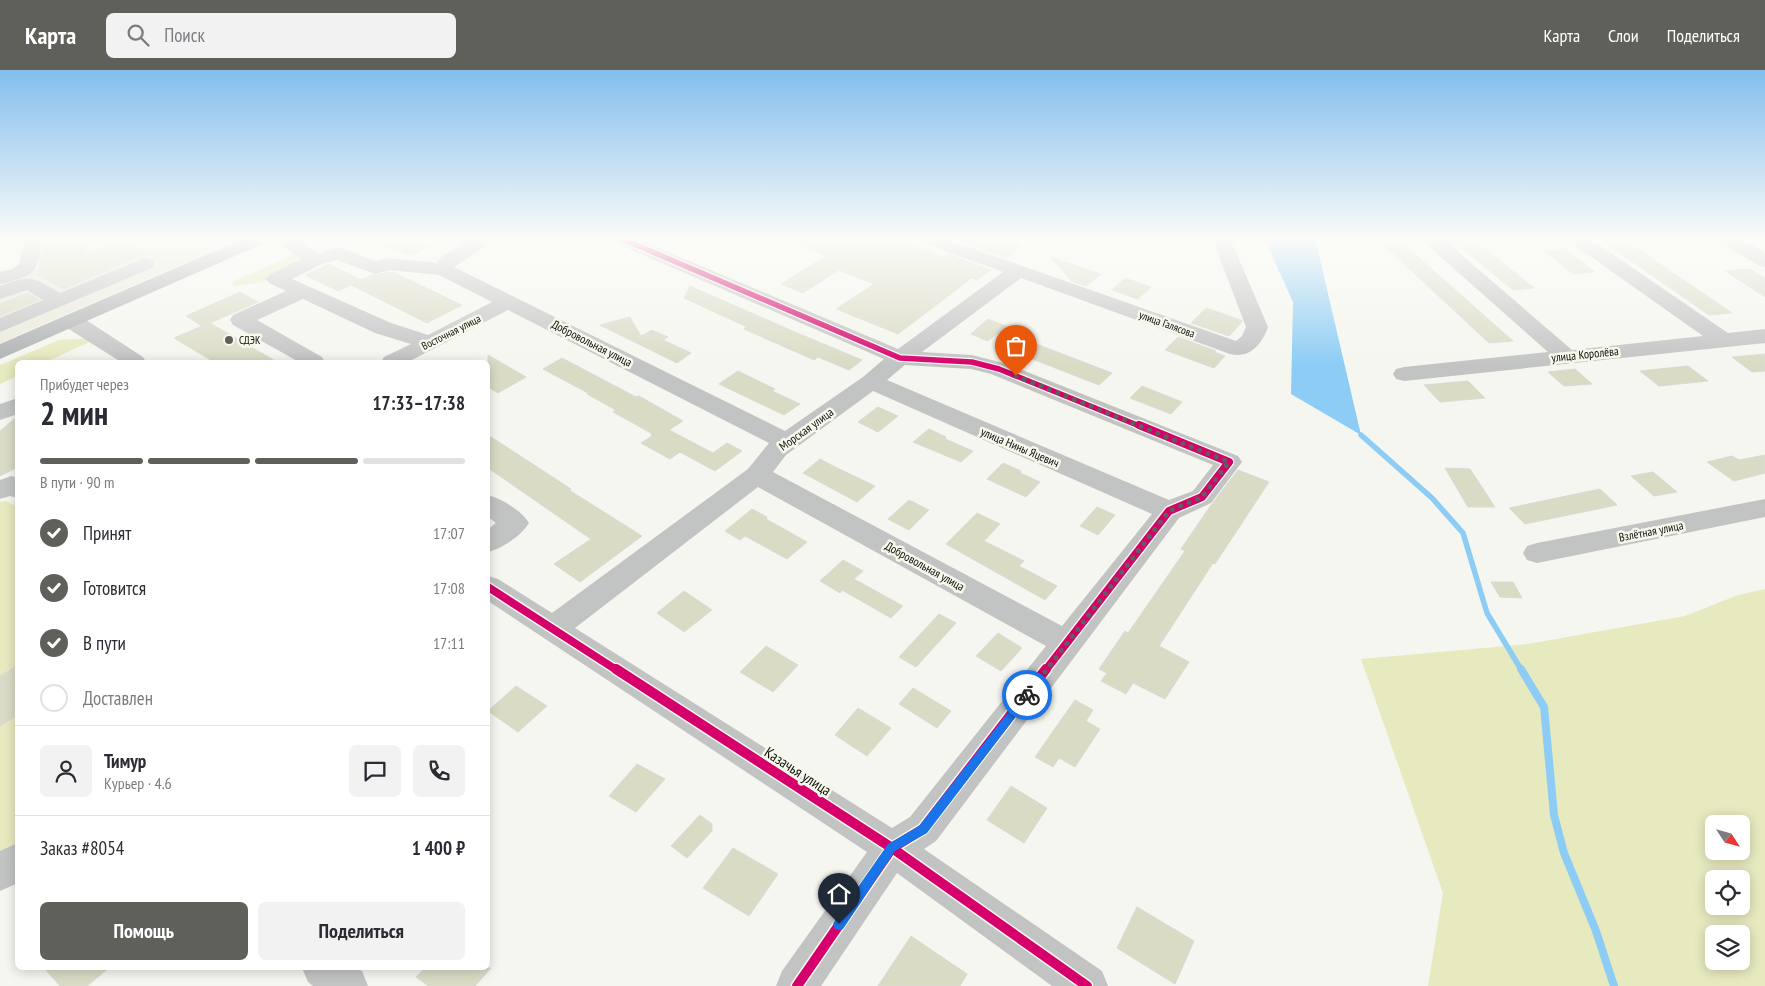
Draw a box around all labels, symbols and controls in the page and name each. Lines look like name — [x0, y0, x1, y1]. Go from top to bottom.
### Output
search box — [106, 13, 456, 58]
text: Карта — [25, 20, 76, 51]
icon: search — [124, 21, 152, 49]
text: Поиск — [164, 23, 205, 47]
text: Карта — [1543, 24, 1580, 47]
text: Слои — [1608, 24, 1639, 47]
text: Поделиться — [1667, 24, 1740, 47]
street label: улица Галясова — [1137, 307, 1197, 341]
street label: Восточная улица — [419, 311, 483, 353]
street label: Добровольная улица — [549, 316, 635, 370]
pin — [995, 325, 1037, 376]
icon: bag — [1002, 332, 1030, 360]
place label: СДЭК — [239, 333, 261, 347]
marker: СДЭК — [223, 334, 235, 346]
street label: улица Королёва — [1551, 343, 1620, 365]
text: Прибудет через — [40, 374, 129, 394]
text: 17:33–17:38 — [372, 391, 465, 415]
text: 2 мин — [40, 392, 108, 434]
street label: Морская улица — [776, 404, 836, 454]
street label: улица Нины Яцевич — [979, 424, 1062, 470]
text: В пути · 90 m — [40, 472, 114, 492]
street label: Взлётная улица — [1618, 517, 1685, 545]
icon: check — [40, 519, 68, 547]
text: Принят — [83, 521, 131, 545]
text: 17:07 — [433, 523, 465, 543]
street label: Добровольная улица — [883, 538, 967, 594]
icon: check — [40, 574, 68, 602]
text: Готовится — [83, 576, 146, 600]
text: 17:08 — [433, 578, 465, 598]
icon: check — [40, 629, 68, 657]
text: В пути — [83, 631, 126, 655]
text: 17:11 — [433, 633, 465, 653]
courier — [1002, 670, 1052, 720]
icon: bike — [1013, 681, 1041, 709]
text: Доставлен — [83, 686, 153, 710]
street label: Казачья улица — [761, 742, 835, 800]
button: person — [40, 745, 92, 797]
button: chat — [349, 745, 401, 797]
button: phone — [413, 745, 465, 797]
text: Тимур — [104, 749, 146, 773]
text: Курьер · 4.6 — [104, 773, 172, 793]
north arrow — [1705, 815, 1750, 860]
map controls — [1705, 815, 1750, 970]
text: Заказ #8054 — [40, 836, 124, 860]
text: 1 400 ₽ — [412, 836, 465, 860]
button: locate — [1705, 870, 1750, 915]
pin — [818, 873, 860, 924]
icon: home — [825, 880, 853, 908]
button: Помощь — [40, 902, 248, 960]
button: Поделиться — [258, 902, 465, 960]
button: layers — [1705, 925, 1750, 970]

